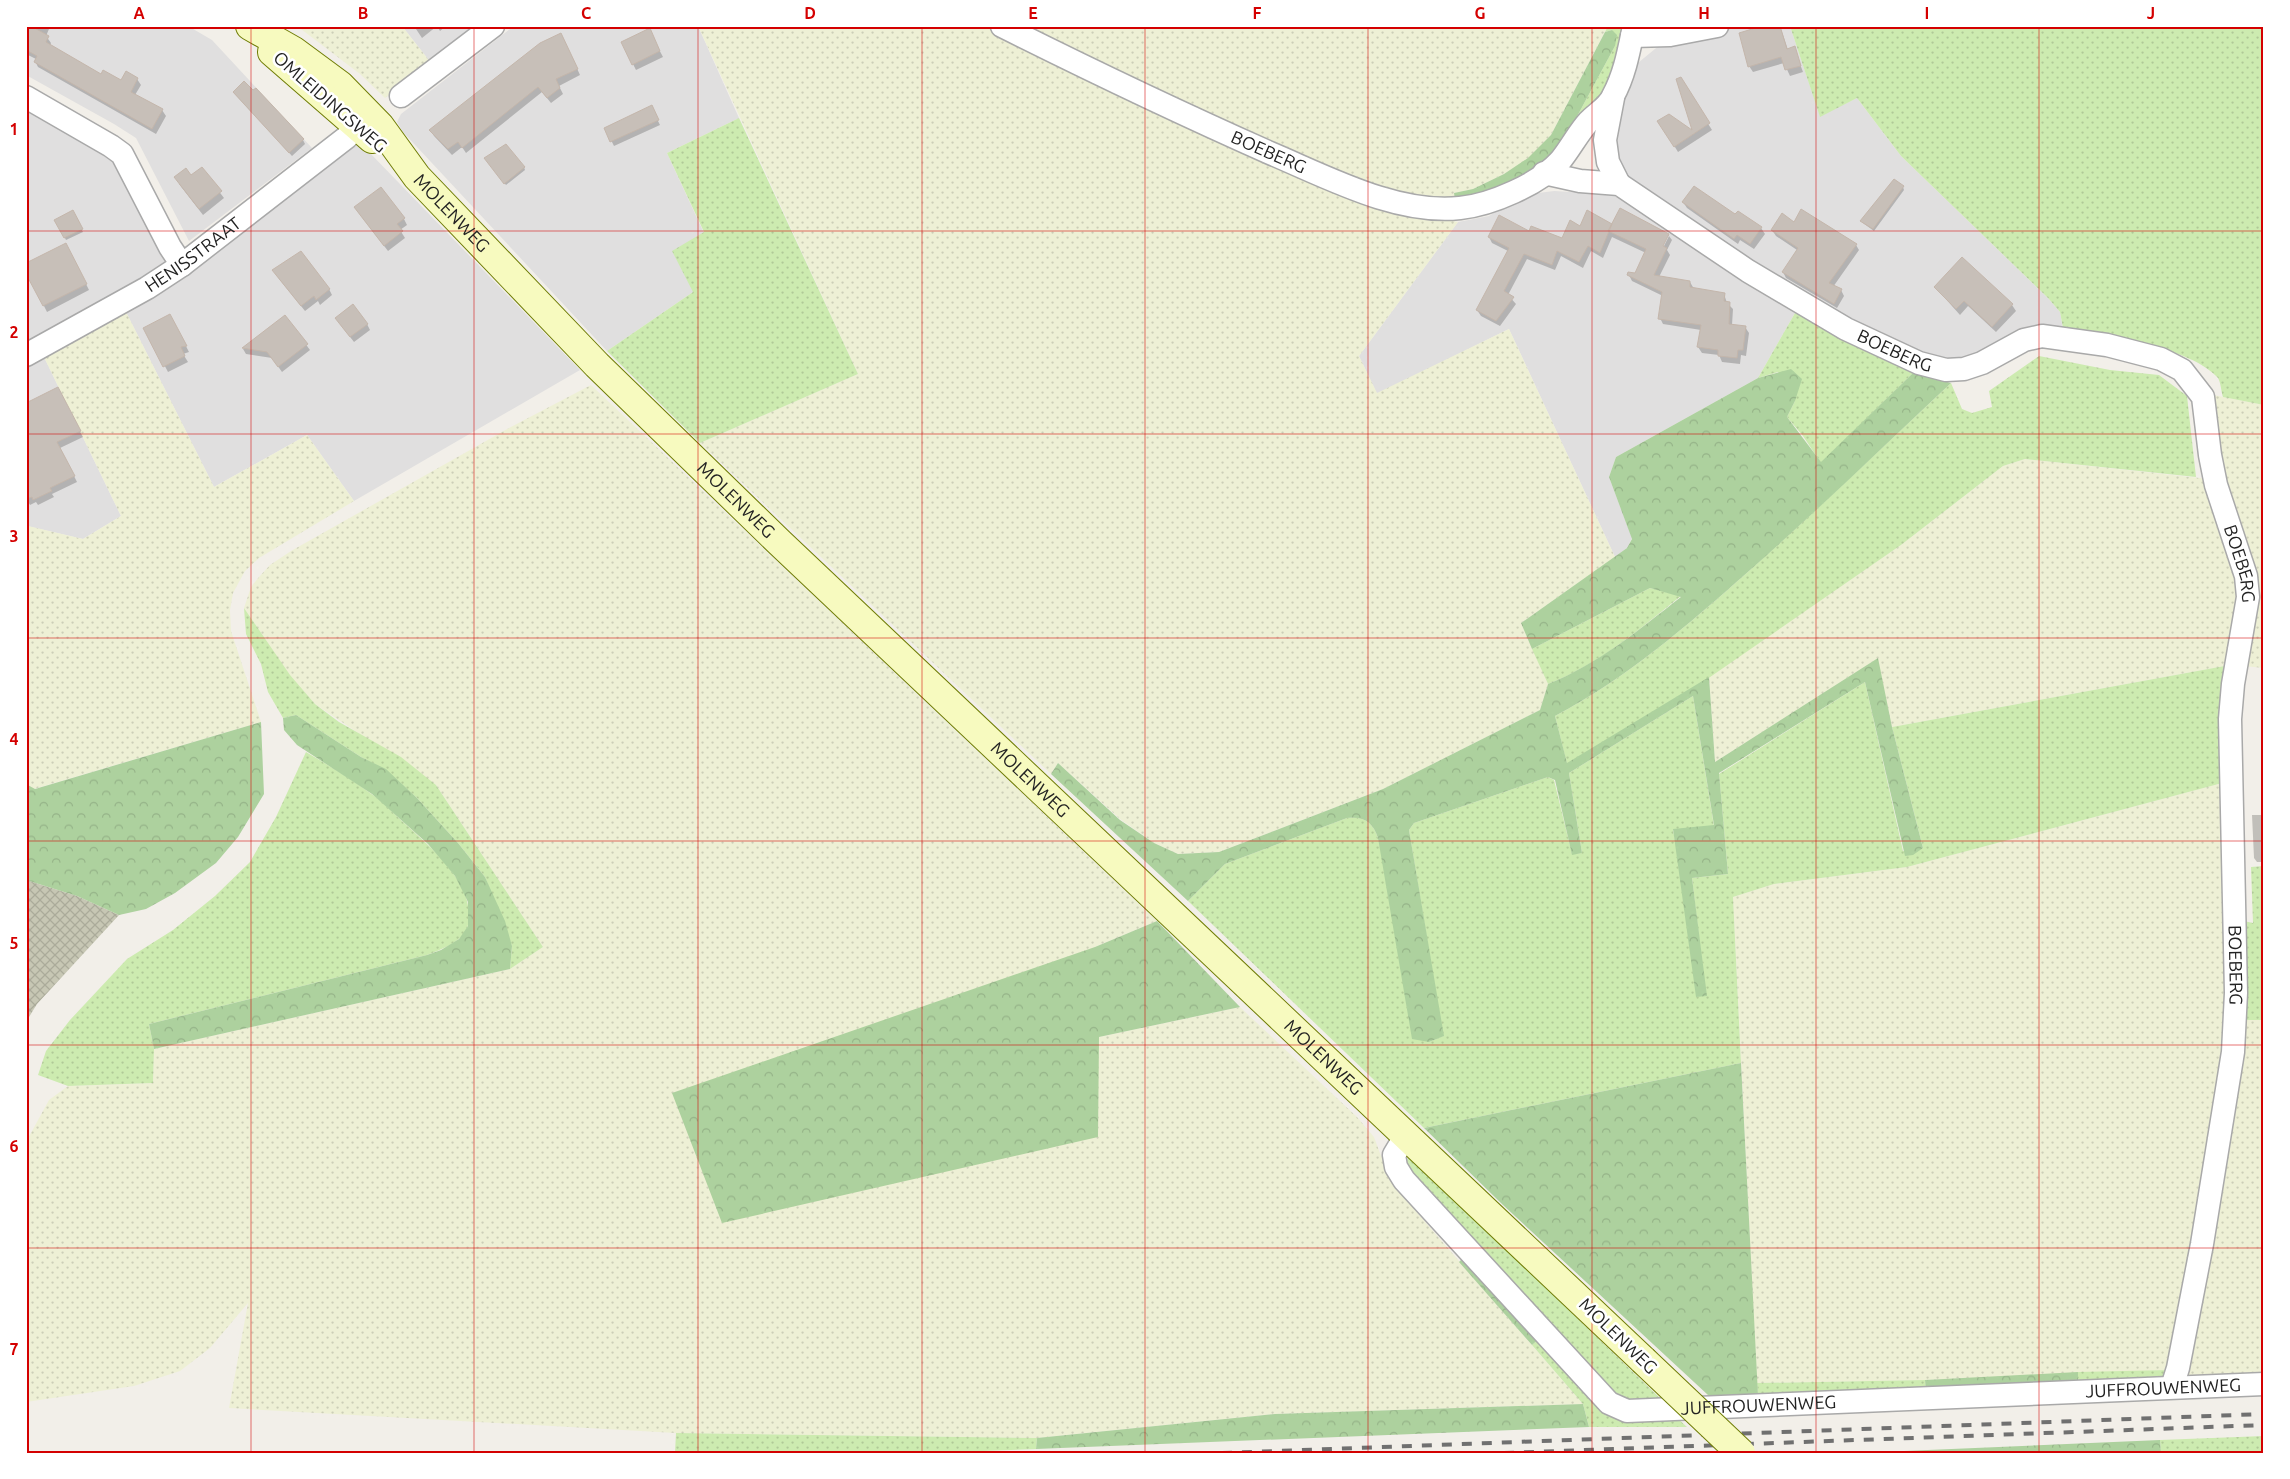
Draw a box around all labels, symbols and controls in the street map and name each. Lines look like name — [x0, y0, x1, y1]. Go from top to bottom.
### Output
text: A — [133, 4, 145, 22]
text: B — [358, 4, 368, 22]
text: C — [581, 4, 591, 22]
text: D — [804, 4, 816, 22]
text: E — [1028, 4, 1038, 22]
text: F — [1253, 4, 1262, 22]
text: G — [1474, 4, 1486, 22]
text: H — [1698, 4, 1710, 22]
text: I — [1925, 4, 1929, 22]
text: J — [2147, 4, 2155, 22]
street label: OMLEIDINGSWEG — [270, 47, 391, 156]
text: 1 — [9, 120, 19, 138]
street label: BOEBERG — [1228, 126, 1310, 177]
street label: MOLENWEG — [410, 169, 494, 255]
street label: HENISSTRAAT — [141, 212, 244, 296]
text: 2 — [9, 323, 19, 341]
street label: BOEBERG — [1854, 325, 1934, 375]
street label: MOLENWEG — [694, 457, 779, 541]
street label: BOEBERG — [2221, 522, 2259, 603]
text: 3 — [9, 527, 19, 545]
text: 4 — [9, 730, 19, 748]
street label: MOLENWEG — [988, 737, 1074, 821]
street label: BOEBERG — [2226, 925, 2247, 1006]
text: 5 — [9, 934, 19, 952]
street label: MOLENWEG — [1281, 1015, 1367, 1098]
text: 6 — [9, 1137, 19, 1155]
street label: MOLENWEG — [1576, 1293, 1662, 1377]
text: 7 — [9, 1340, 19, 1358]
street label: JUFFROUWENWEG — [2085, 1374, 2241, 1401]
street label: JUFFROUWENWEG — [1680, 1391, 1837, 1418]

